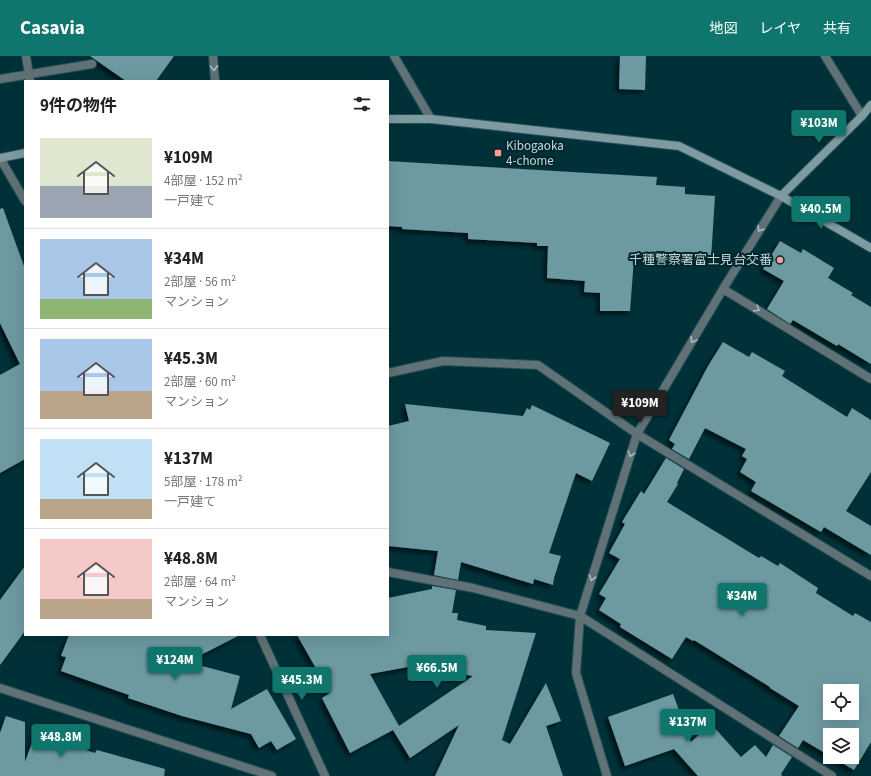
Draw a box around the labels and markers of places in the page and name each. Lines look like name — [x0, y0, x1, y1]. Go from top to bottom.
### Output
pin: ¥103M — [791, 110, 847, 144]
place label: Kibogaoka 4-chome — [506, 137, 564, 170]
marker: Kibogaoka 4-chome — [493, 148, 503, 158]
pin: ¥40.5M — [788, 196, 854, 230]
place label: 千種警察署富士見台交番 — [629, 251, 772, 269]
marker: 千種警察署富士見台交番 — [775, 255, 785, 265]
pin: ¥109M — [612, 390, 668, 424]
pin: ¥34M — [718, 583, 766, 617]
pin: ¥124M — [147, 647, 203, 681]
pin: ¥66.5M — [404, 655, 470, 689]
pin: ¥45.3M — [269, 667, 335, 701]
pin: ¥137M — [660, 709, 716, 743]
pin: ¥48.8M — [28, 724, 94, 758]

